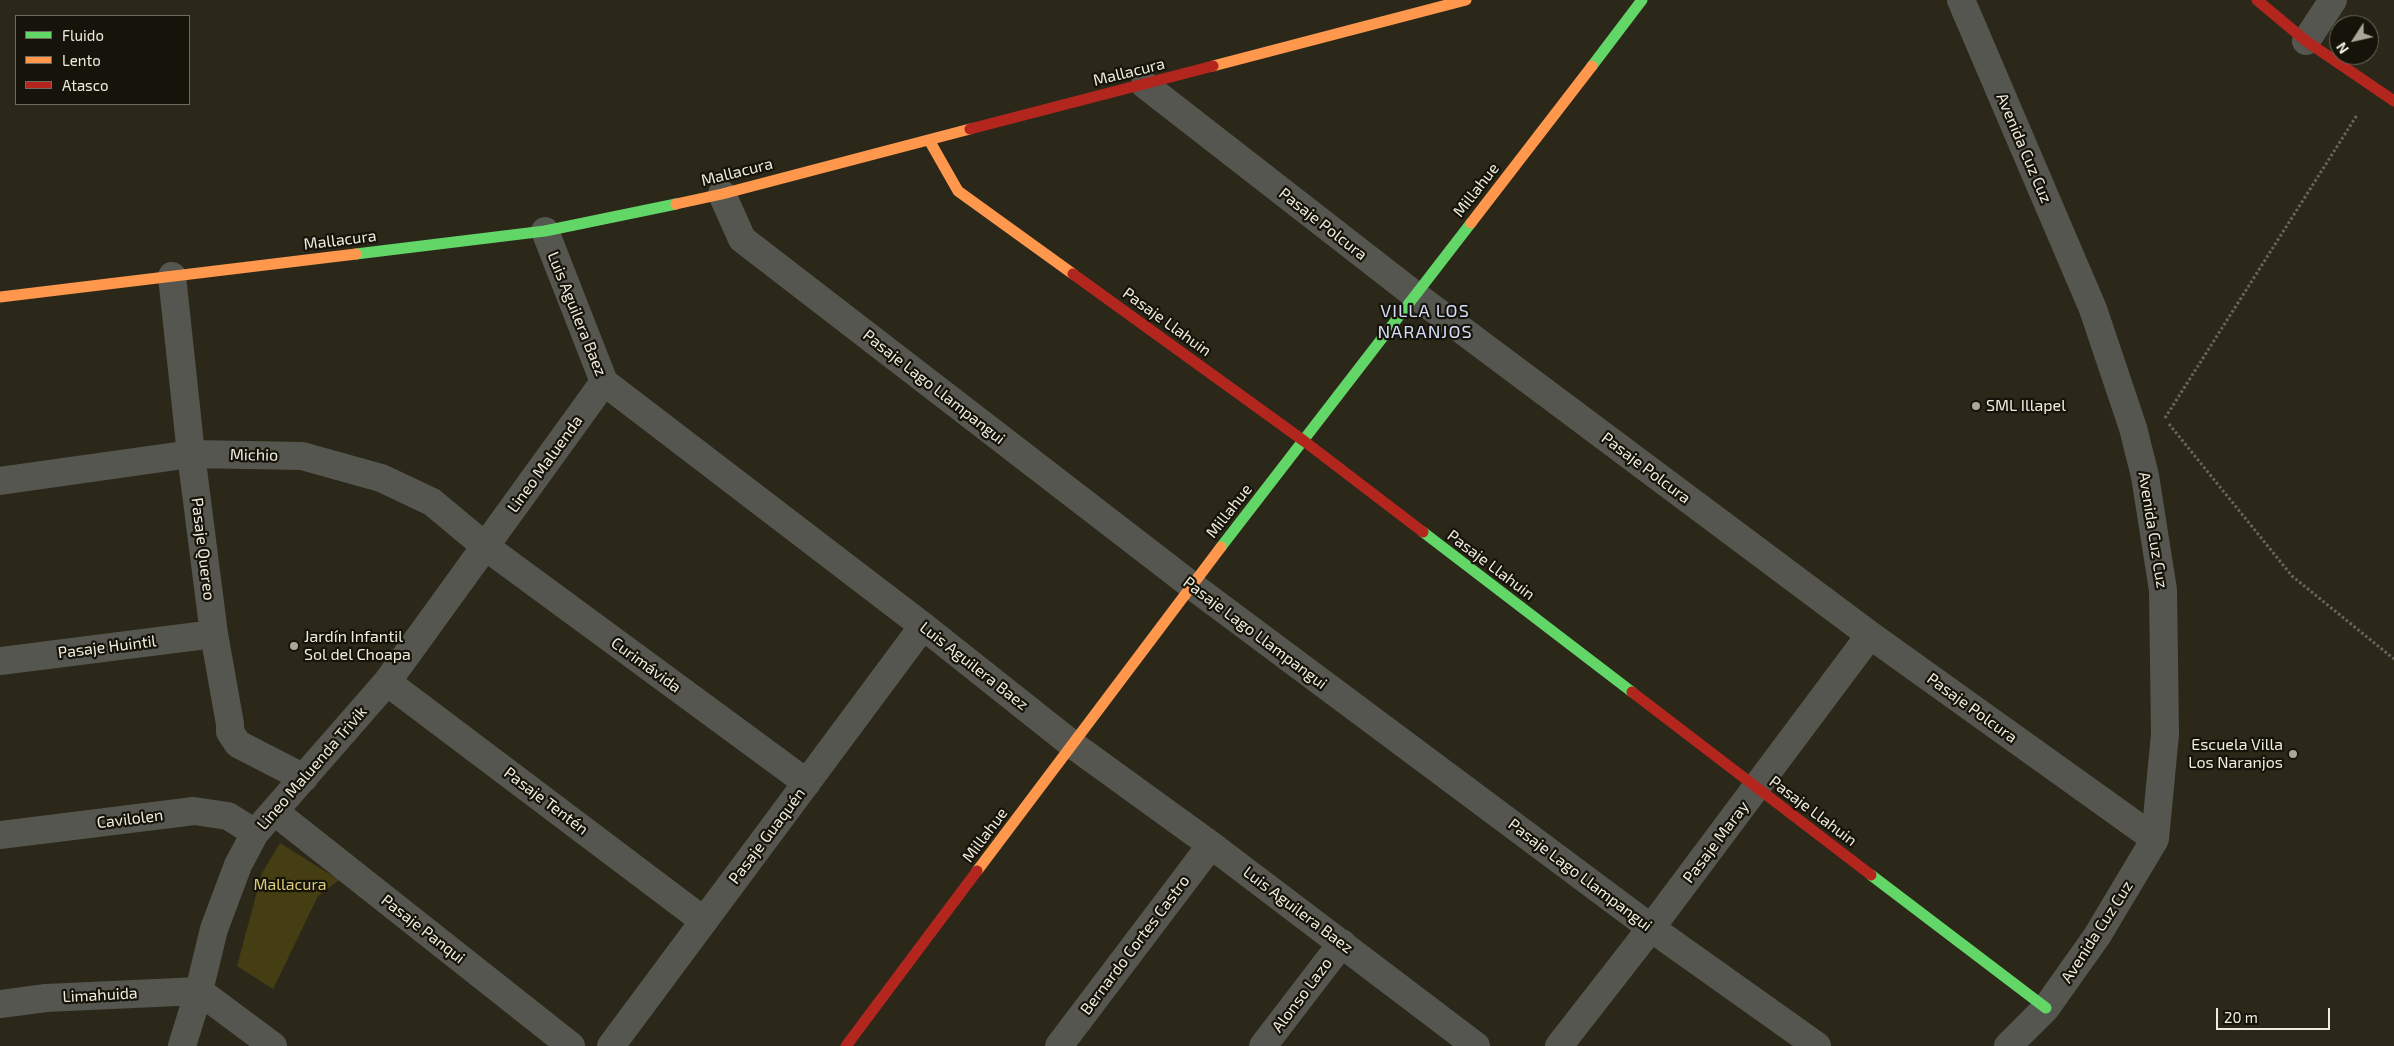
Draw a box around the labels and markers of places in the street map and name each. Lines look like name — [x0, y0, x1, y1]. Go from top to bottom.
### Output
place label: SML Illapel — [1986, 396, 2066, 416]
marker: SML Illapel — [1970, 400, 1982, 412]
place label: Jardín Infantil Sol del Choapa — [304, 627, 411, 665]
marker: Jardín Infantil Sol del Choapa — [288, 640, 300, 652]
place label: Escuela Villa Los Naranjos — [2188, 735, 2283, 773]
marker: Escuela Villa Los Naranjos — [2287, 748, 2299, 760]

